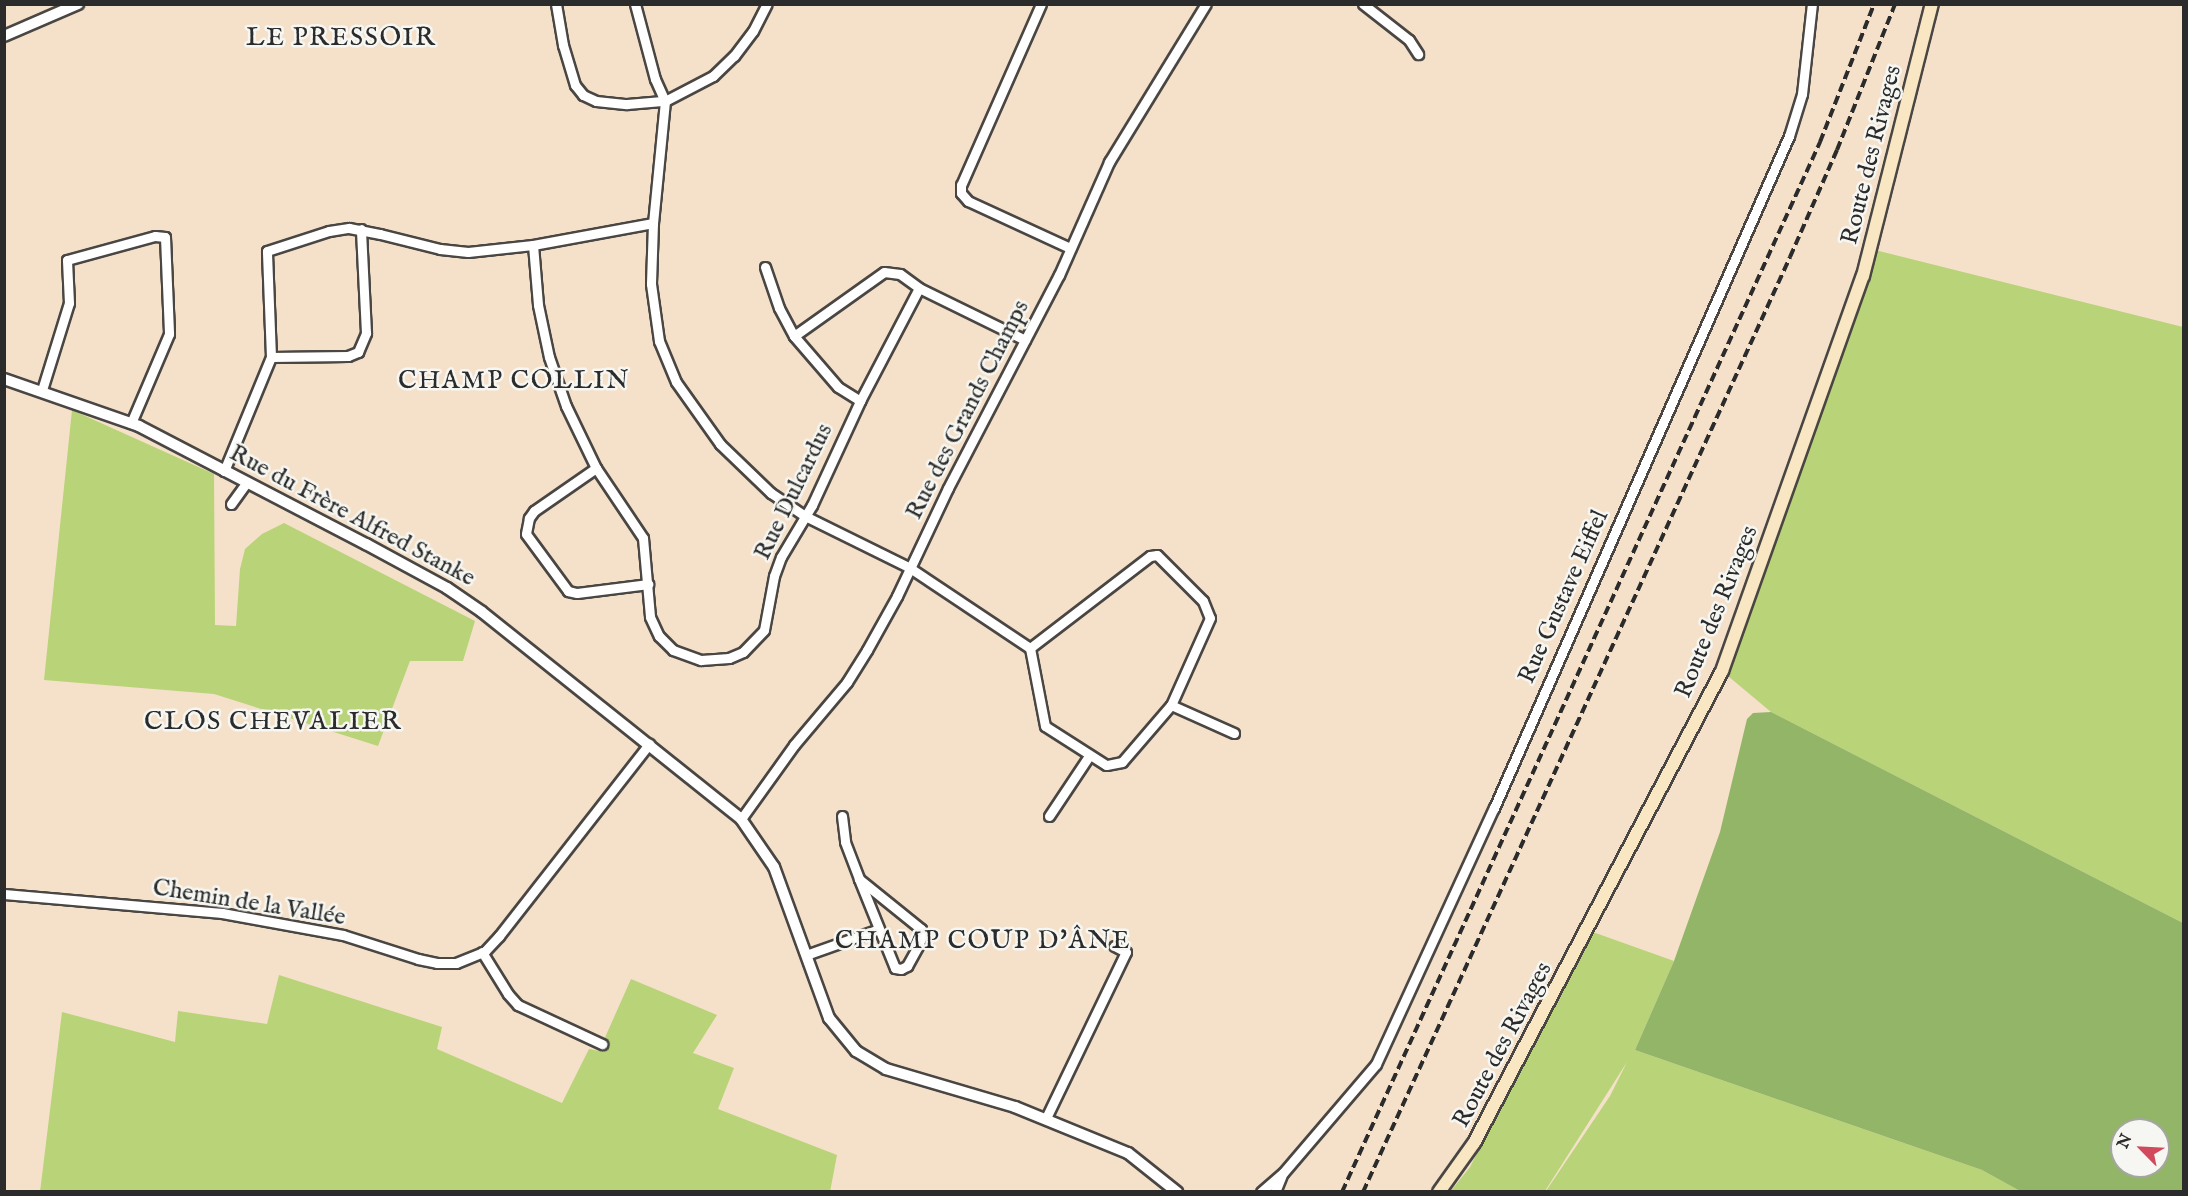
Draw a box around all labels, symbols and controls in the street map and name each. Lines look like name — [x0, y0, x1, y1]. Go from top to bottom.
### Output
district label: LE PRESSOIR — [246, 22, 436, 54]
street label: Route des Rivages — [1836, 63, 1908, 247]
street label: Rue des Grands Champs — [900, 296, 1036, 524]
district label: CHAMP COLLIN — [398, 365, 630, 397]
street label: Rue Dulcardus — [749, 419, 839, 565]
street label: Rue du Frère Alfred Stanke — [224, 439, 480, 593]
street label: Rue Gustave Eiffel — [1513, 506, 1615, 688]
street label: Route des Rivages — [1669, 522, 1765, 702]
district label: CLOS CHEVALIER — [144, 706, 402, 738]
street label: Chemin de la Vallée — [151, 874, 347, 932]
district label: CHAMP COUP D'ÂNE — [835, 925, 1131, 957]
street label: Route des Rivages — [1447, 957, 1559, 1133]
north arrow — [2110, 1118, 2170, 1178]
text: N — [2113, 1131, 2137, 1152]

